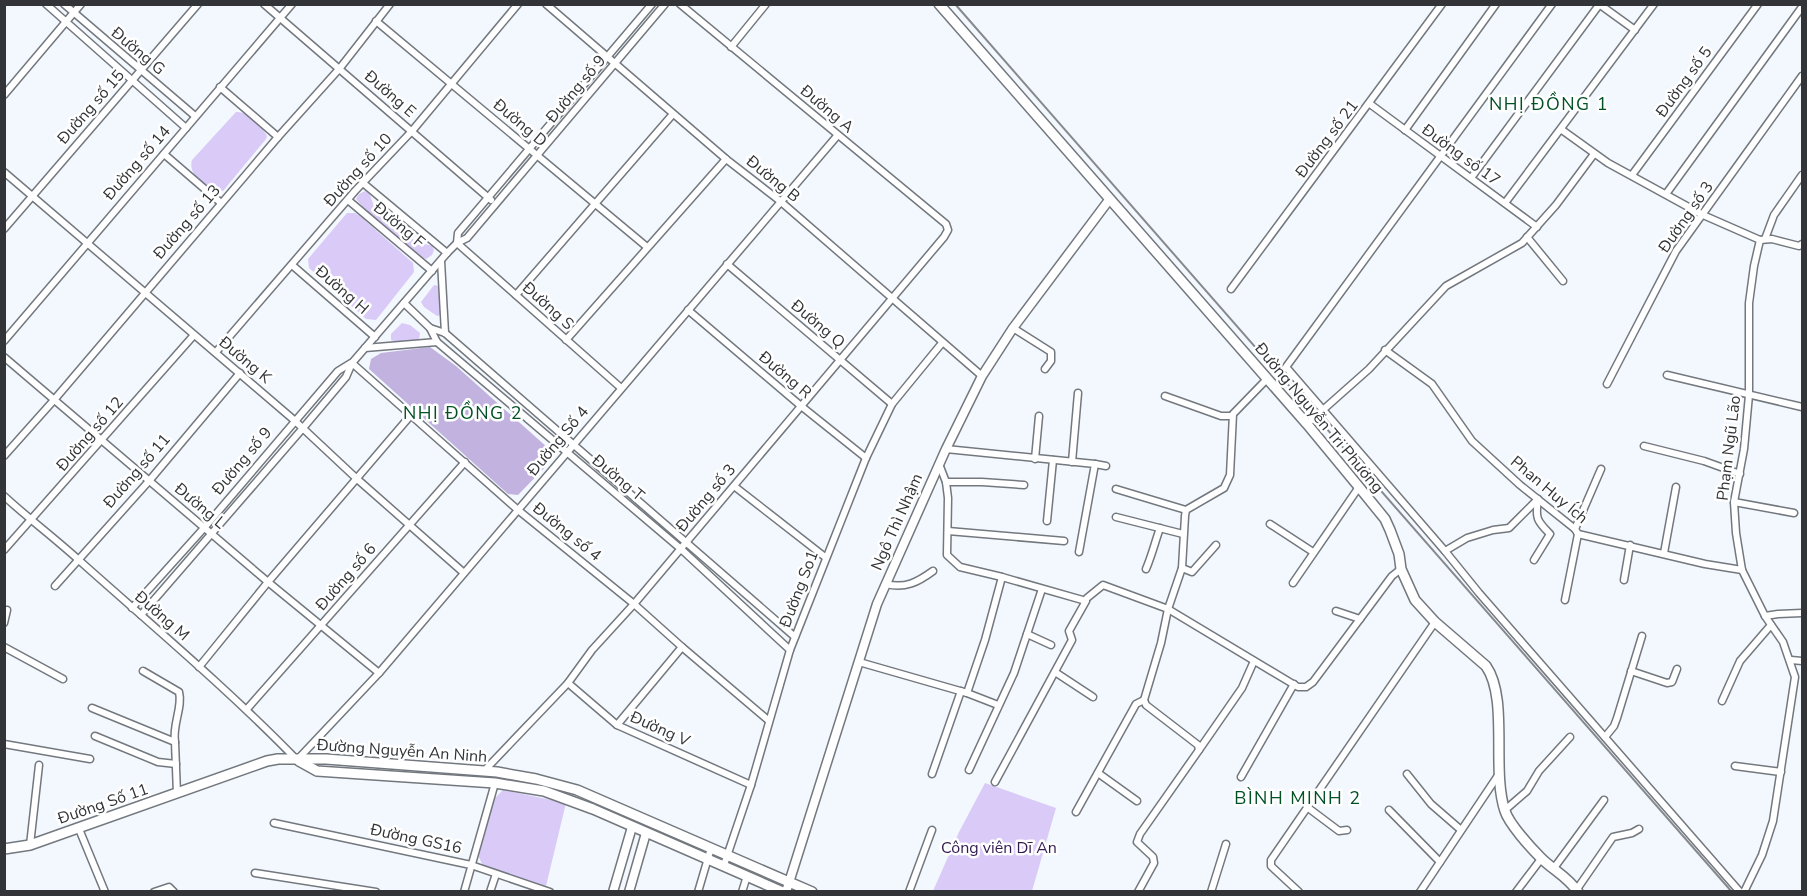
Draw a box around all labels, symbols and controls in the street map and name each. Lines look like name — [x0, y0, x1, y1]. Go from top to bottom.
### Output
street label: Đường G — [106, 21, 170, 80]
street label: Đường số 5 — [1650, 42, 1717, 123]
street label: Đường số 9 — [540, 50, 611, 128]
street label: Đường số 15 — [52, 65, 130, 150]
street label: Đường E — [359, 65, 420, 123]
street label: Đường A — [795, 79, 859, 138]
district label: NHỊ ĐỒNG 1 — [1489, 91, 1609, 116]
street label: Đường D — [488, 93, 552, 152]
street label: Đường số 21 — [1290, 96, 1364, 183]
street label: Đường số 17 — [1416, 118, 1505, 191]
street label: Đường số 14 — [98, 121, 176, 206]
street label: Đường số 10 — [318, 128, 397, 212]
street label: Đường B — [741, 150, 804, 207]
street label: Đường số 3 — [1653, 177, 1719, 258]
street label: Đường số 13 — [148, 180, 226, 265]
street label: Đường F — [368, 196, 430, 253]
street label: Đường H — [310, 260, 374, 319]
street label: Đường S — [517, 276, 579, 335]
street label: Đường Q — [785, 294, 850, 353]
street label: Đường K — [213, 331, 277, 389]
street label: Đường Nguyễn Tri Phương — [1249, 337, 1388, 498]
street label: Đường R — [753, 346, 816, 404]
street label: Đường số 12 — [51, 392, 129, 477]
street label: Phạm Ngũ Lão — [1712, 394, 1746, 502]
district label: NHỊ ĐỒNG 2 — [403, 400, 523, 425]
street label: Đường Số 4 — [522, 401, 594, 481]
street label: Đường số 9 — [206, 422, 277, 500]
street label: Đường số 11 — [98, 429, 176, 514]
street label: Đường T — [586, 449, 649, 507]
street label: Phan Huy Ích — [1506, 451, 1592, 529]
street label: Đường số 3 — [670, 459, 741, 537]
street label: Ngô Thì Nhậm — [866, 470, 928, 574]
street label: Đường L — [169, 477, 231, 534]
street label: Đường số 4 — [527, 497, 606, 567]
street label: Đường số 6 — [310, 539, 381, 616]
street label: Đường So1 — [774, 547, 824, 632]
street label: Đường M — [129, 585, 194, 646]
street label: Đường V — [626, 706, 694, 752]
street label: Đường Nguyễn An Ninh — [315, 734, 488, 768]
street label: Đường Số 11 — [54, 778, 151, 830]
district label: BÌNH MINH 2 — [1234, 786, 1362, 810]
street label: Đường GS16 — [367, 818, 464, 859]
park label: Công viên Dĩ An — [941, 837, 1057, 859]

